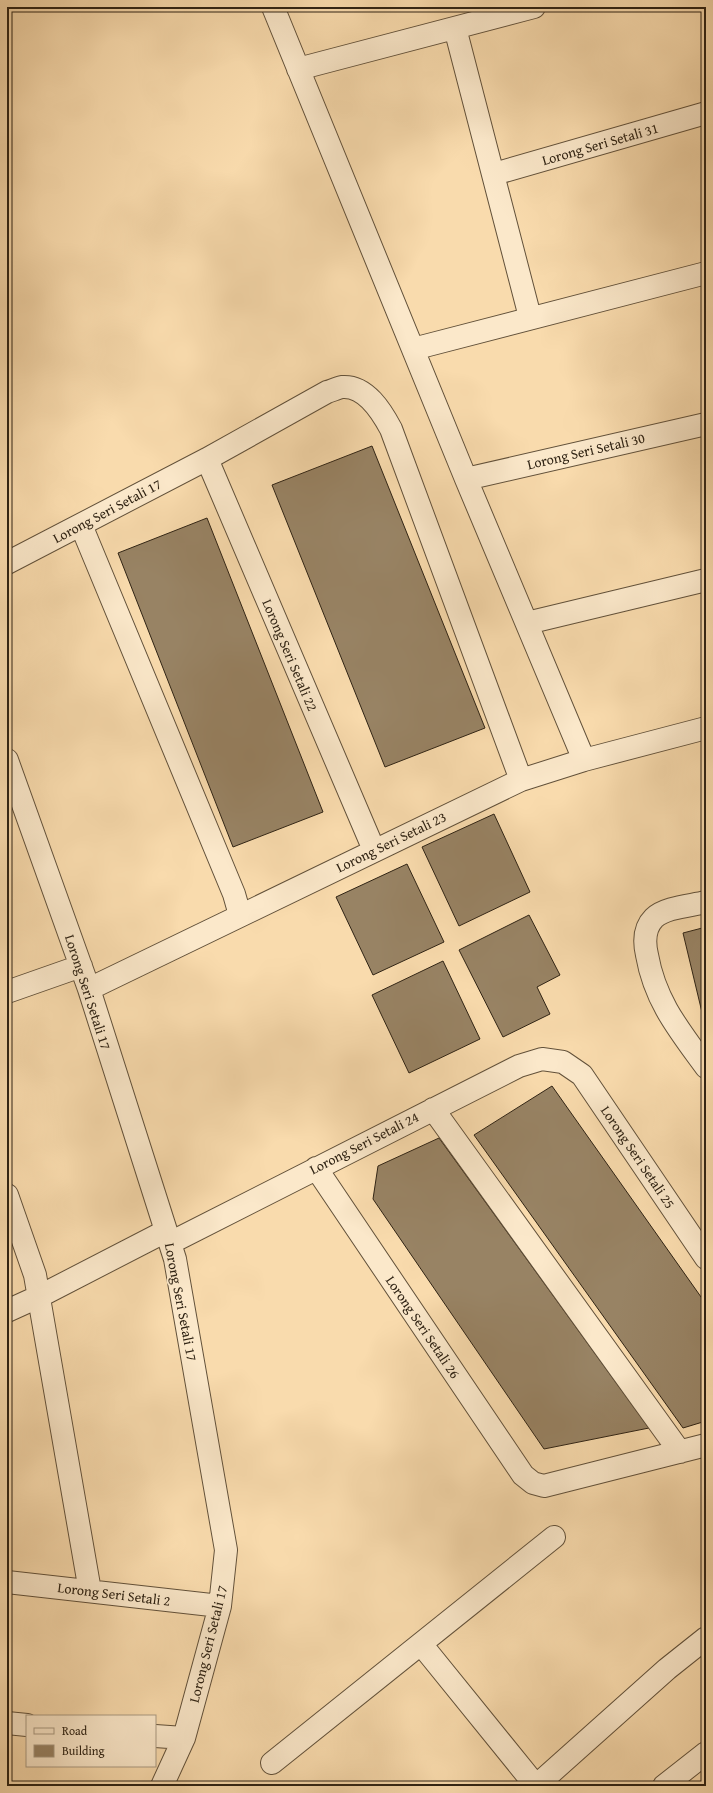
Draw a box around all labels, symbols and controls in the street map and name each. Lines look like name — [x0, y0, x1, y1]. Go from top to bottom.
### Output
street label: Lorong Seri Setali 31 — [539, 118, 661, 170]
street label: Lorong Seri Setali 30 — [525, 428, 647, 474]
street label: Lorong Seri Setali 17 — [49, 474, 165, 548]
street label: Lorong Seri Setali 22 — [257, 596, 323, 714]
street label: Lorong Seri Setali 23 — [333, 807, 449, 877]
street label: Lorong Seri Setali 17 — [60, 932, 116, 1052]
street label: Lorong Seri Setali 25 — [596, 1102, 680, 1212]
street label: Lorong Seri Setali 24 — [306, 1107, 422, 1179]
street label: Lorong Seri Setali 17 — [160, 1241, 202, 1363]
street label: Lorong Seri Setali 26 — [381, 1272, 465, 1383]
street label: Lorong Seri Setali 2 — [56, 1577, 172, 1611]
street label: Lorong Seri Setali 17 — [184, 1583, 232, 1705]
legend — [26, 1715, 156, 1767]
text: Road — [62, 1722, 88, 1739]
text: Building — [62, 1742, 105, 1759]

